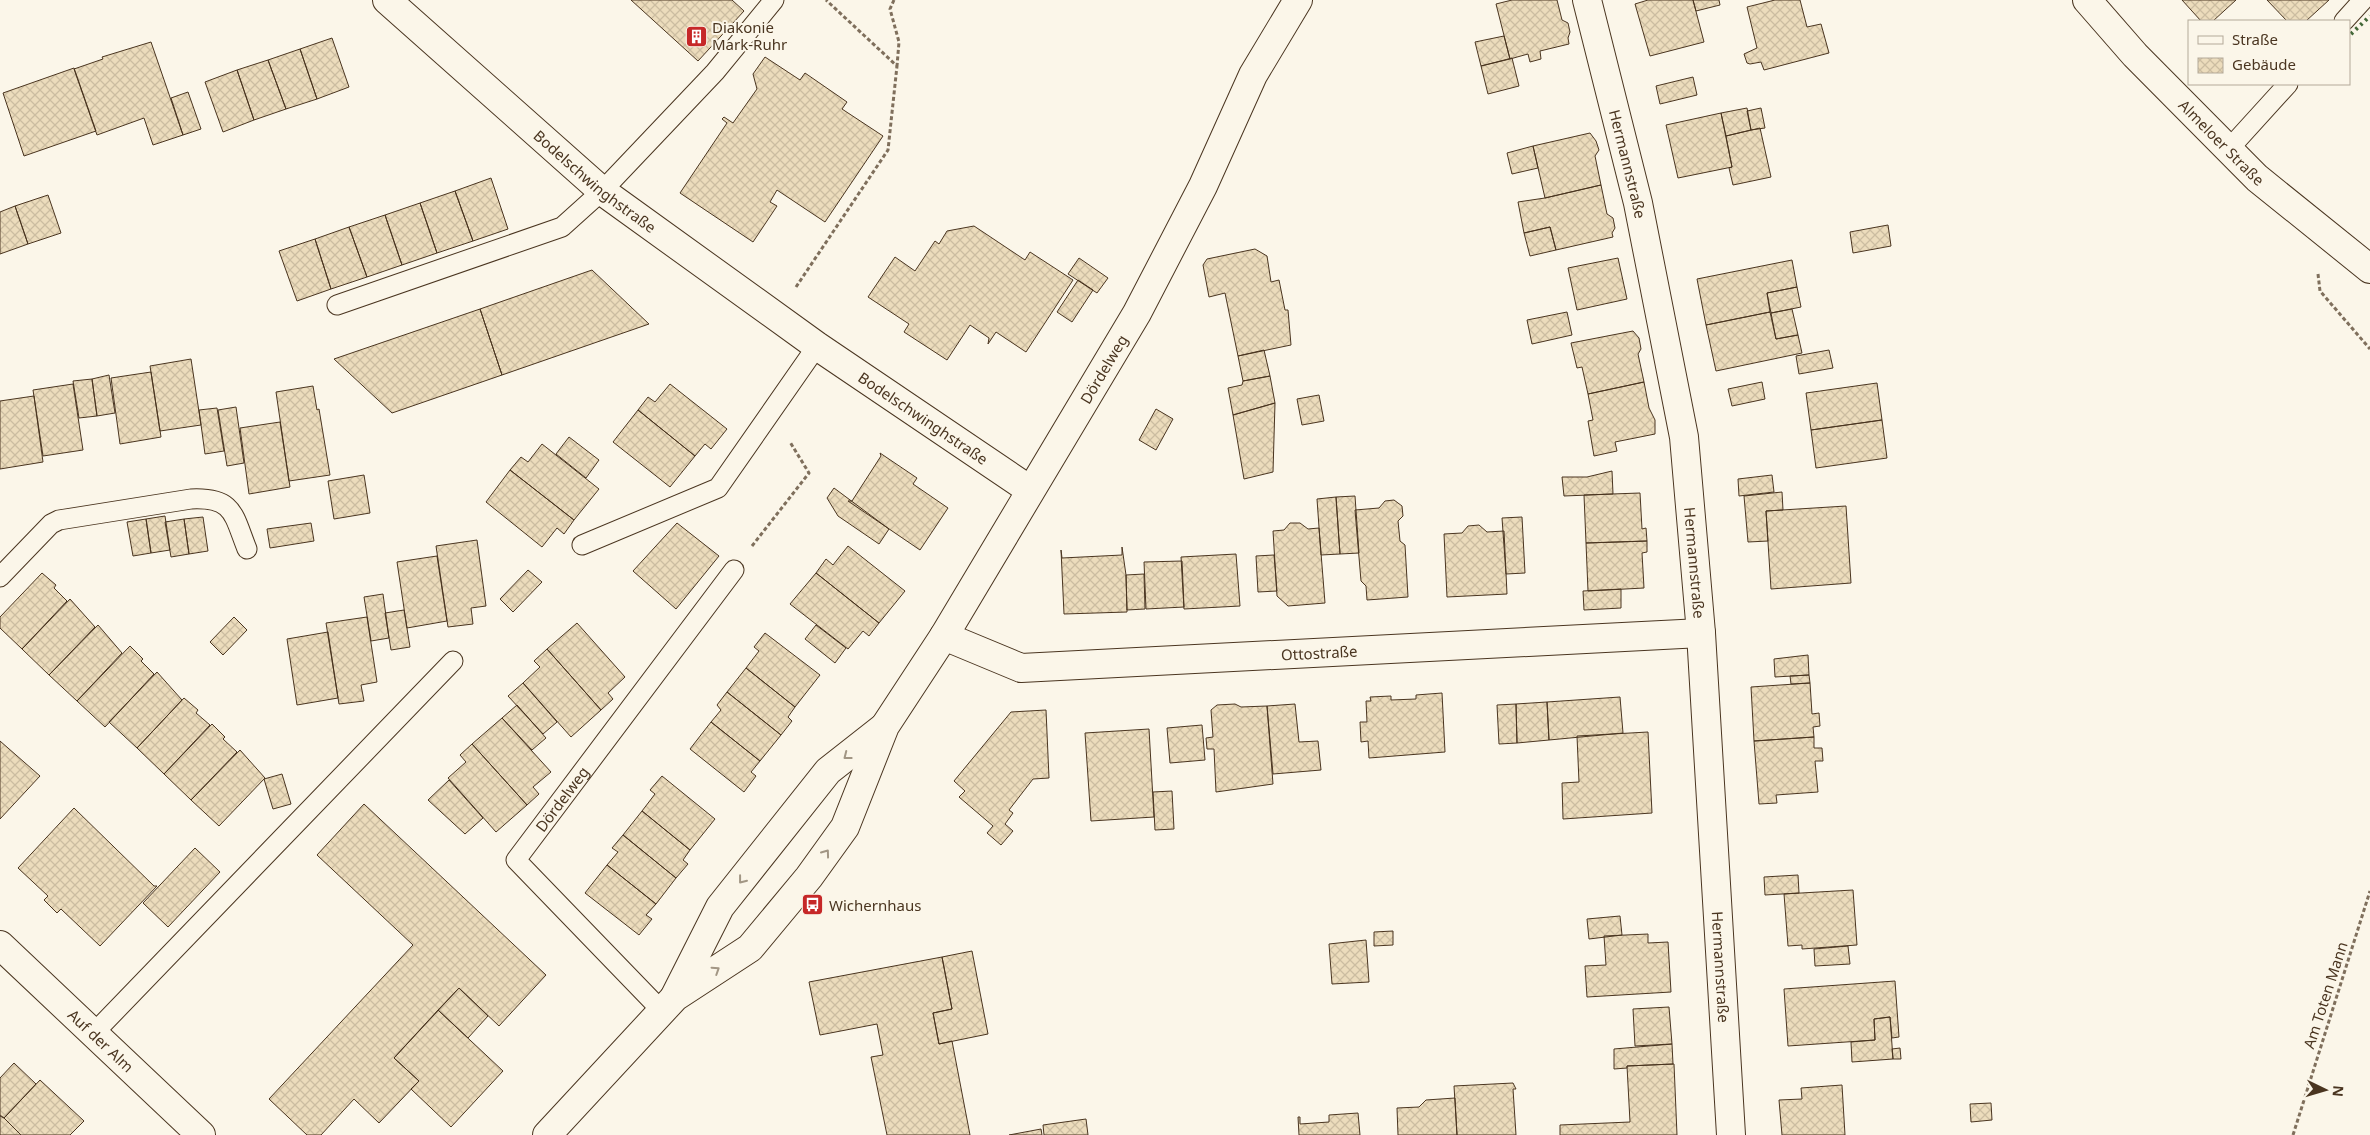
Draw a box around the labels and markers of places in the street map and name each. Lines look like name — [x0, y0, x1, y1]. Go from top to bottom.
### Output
place label: Diakonie Mark-Ruhr — [712, 17, 787, 54]
building icon: Diakonie Mark-Ruhr — [684, 24, 708, 48]
bus stop icon: Wichernhaus — [801, 893, 825, 917]
place label: Wichernhaus — [829, 895, 921, 915]

